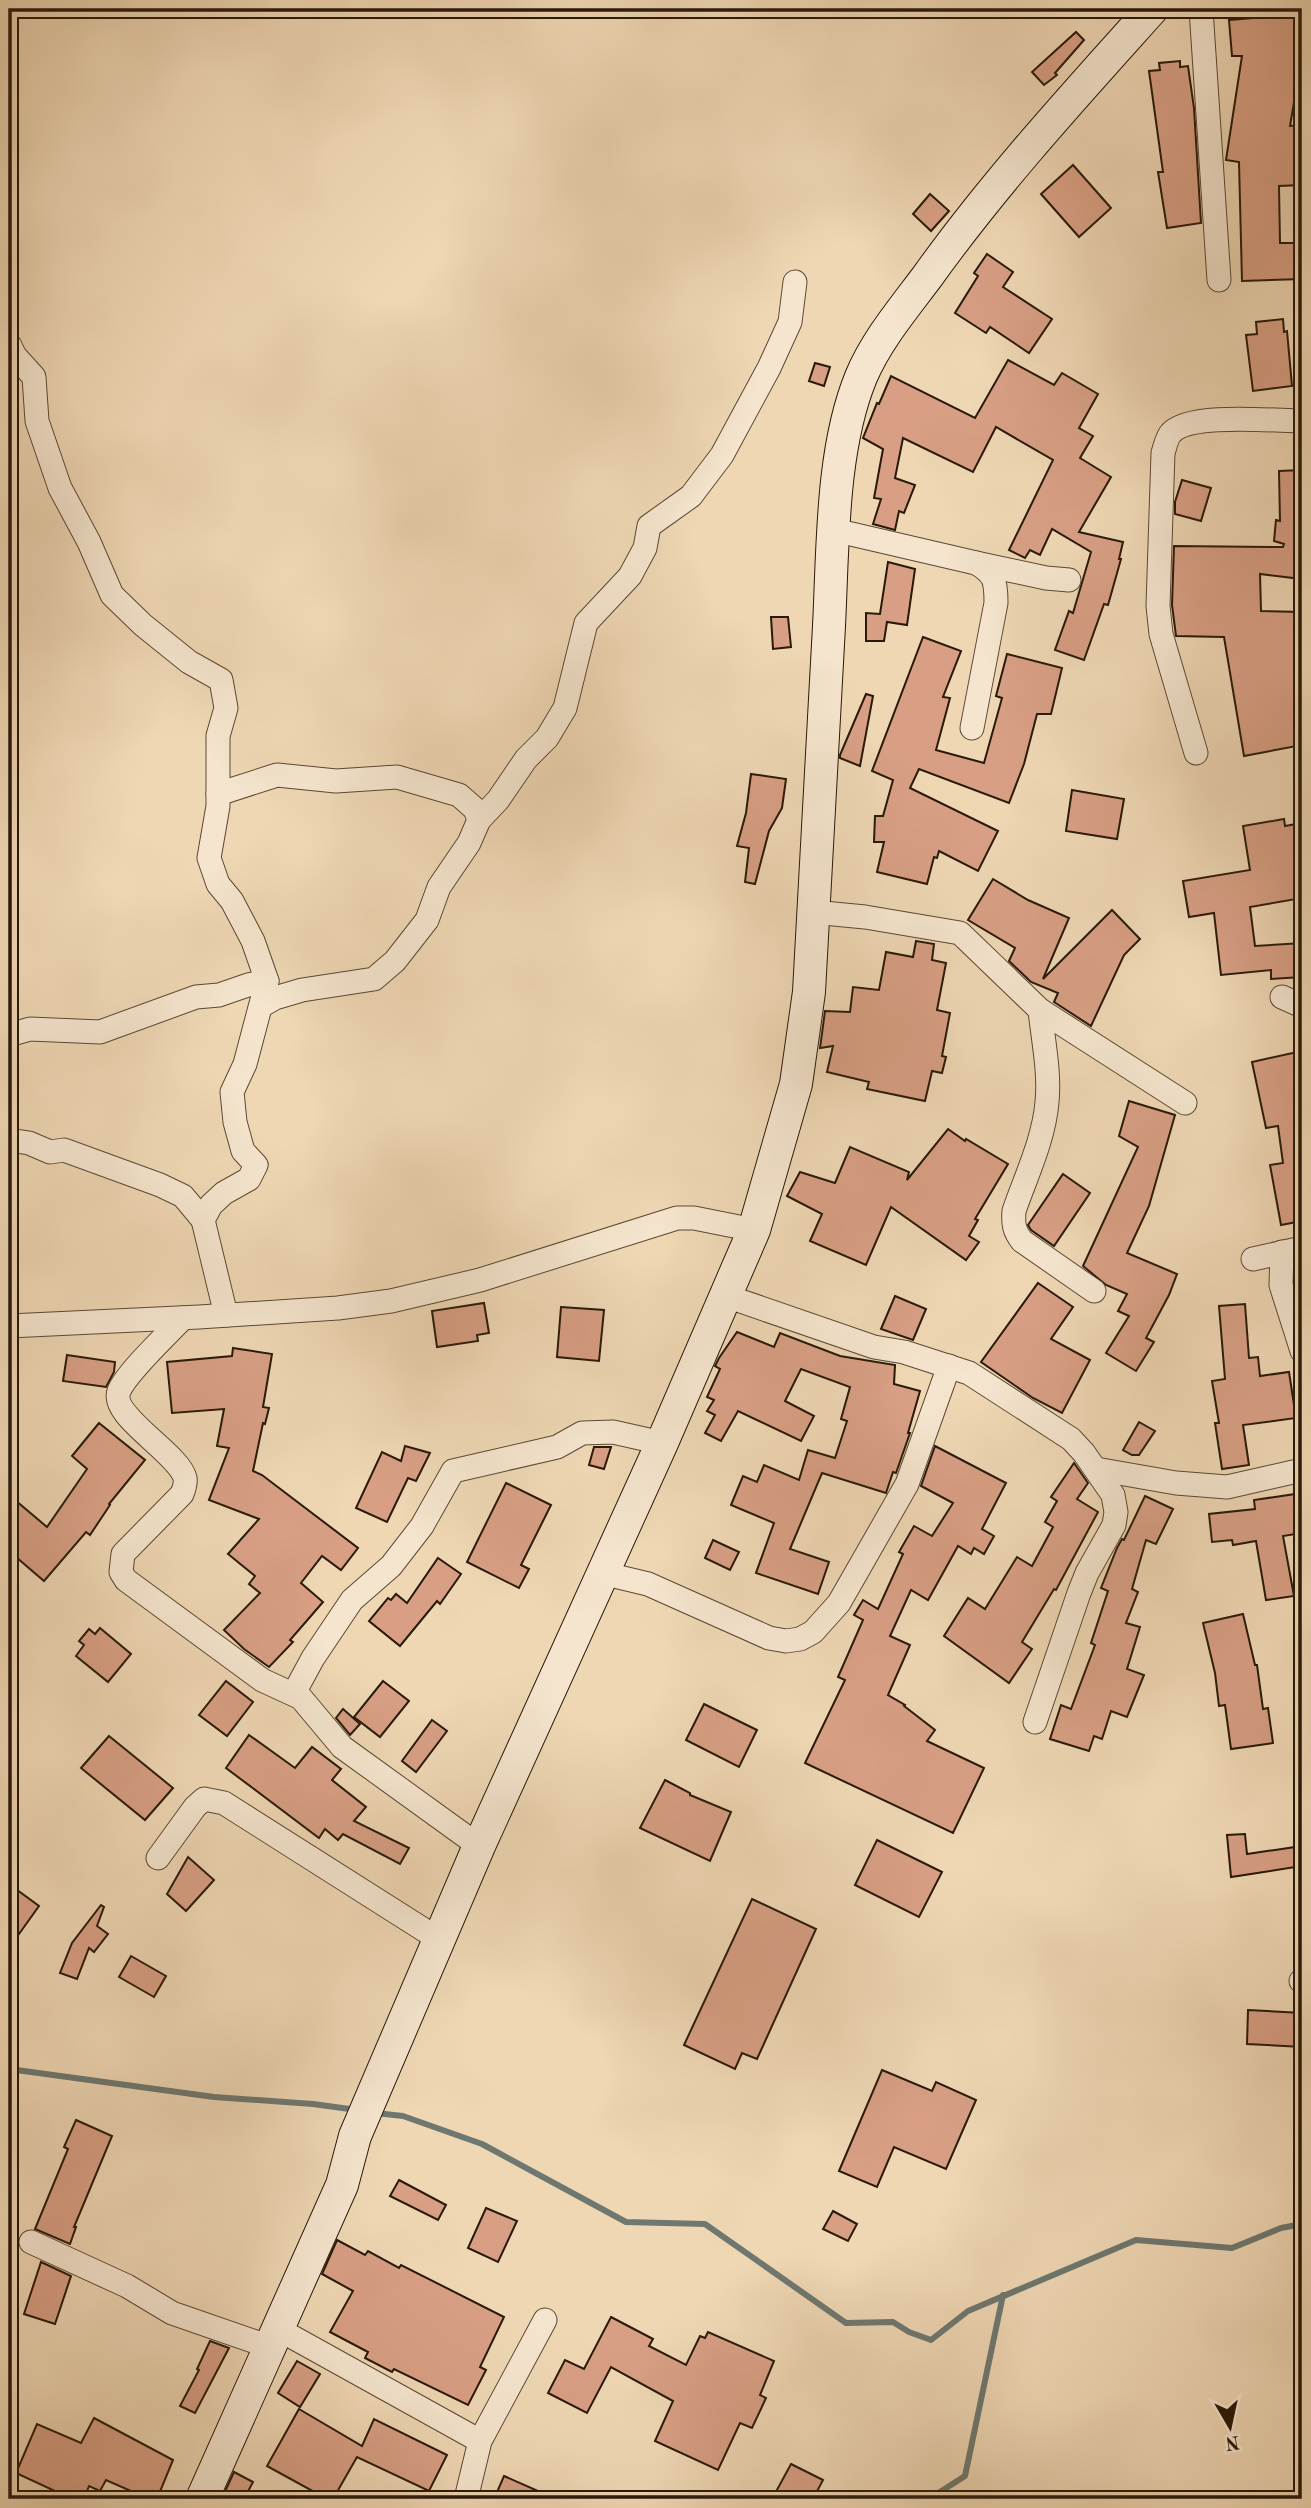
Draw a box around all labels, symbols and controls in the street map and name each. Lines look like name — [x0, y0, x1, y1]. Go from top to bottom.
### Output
north arrow — [1196, 2392, 1266, 2462]
text: N — [1223, 2431, 1241, 2452]

